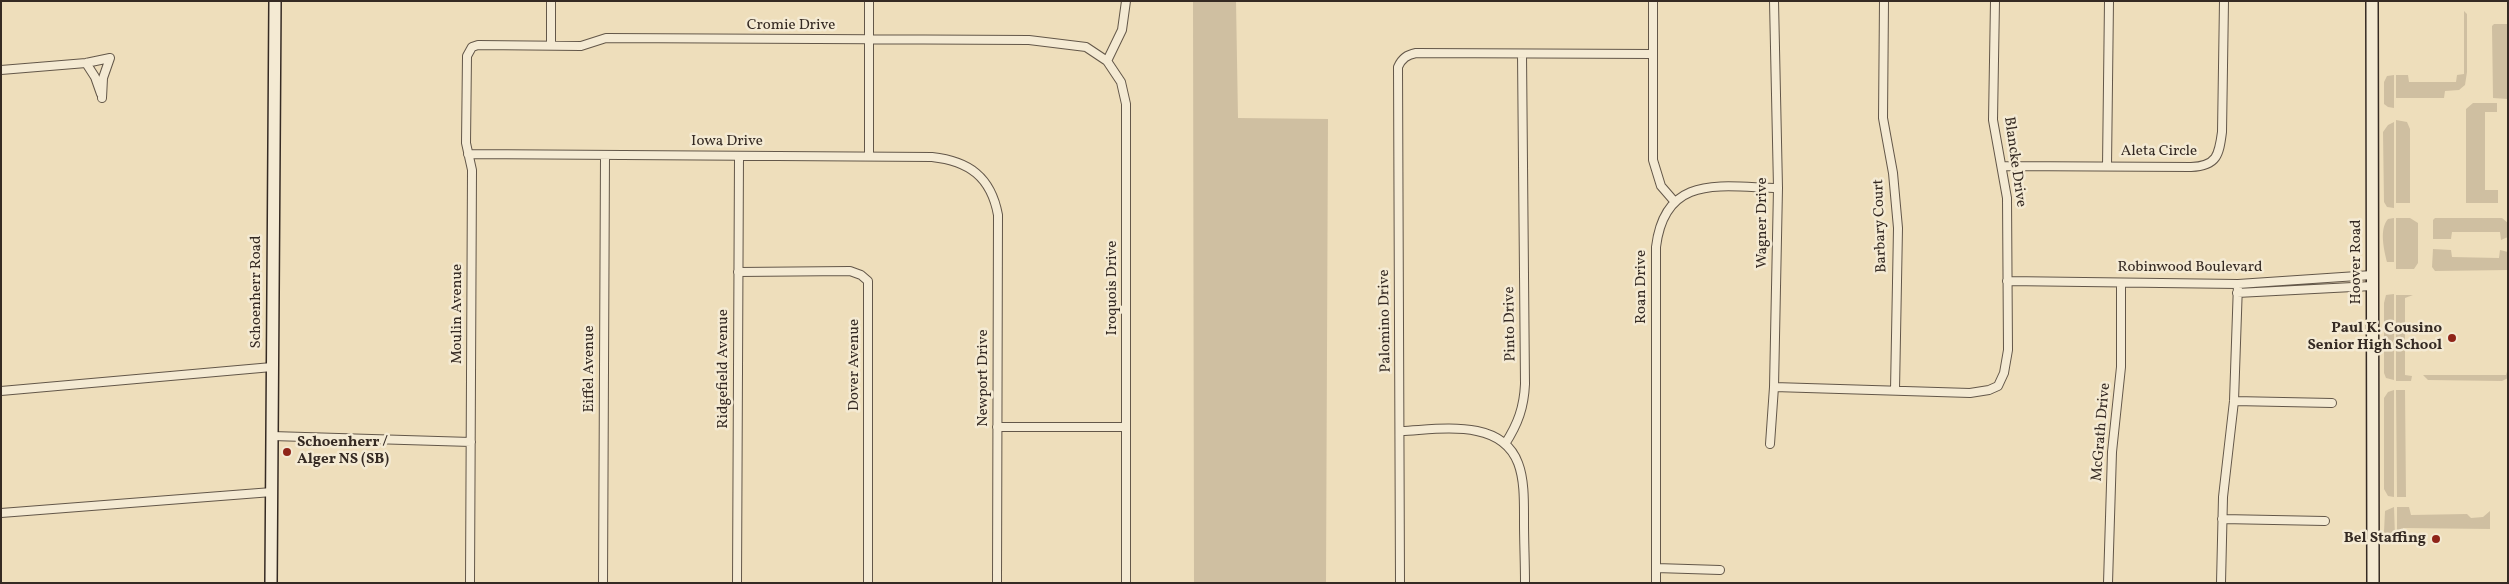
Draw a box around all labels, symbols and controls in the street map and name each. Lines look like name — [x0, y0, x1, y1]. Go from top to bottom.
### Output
street label: Cromie Drive — [747, 17, 835, 35]
street label: Blancke Drive — [1999, 116, 2029, 208]
street label: Iowa Drive — [691, 133, 763, 151]
street label: Aleta Circle — [2121, 143, 2197, 161]
street label: Wagner Drive — [1754, 177, 1772, 269]
street label: Barbary Court — [1870, 179, 1892, 273]
street label: Hoover Road — [2348, 219, 2366, 305]
street label: Schoenherr Road — [248, 235, 266, 349]
street label: Iroquois Drive — [1104, 241, 1122, 335]
street label: Roan Drive — [1633, 250, 1651, 324]
street label: Robinwood Boulevard — [2117, 259, 2263, 277]
street label: Moulin Avenue — [449, 264, 467, 364]
street label: Palomino Drive — [1376, 269, 1396, 373]
street label: Pinto Drive — [1501, 286, 1521, 362]
street label: Ridgefield Avenue — [715, 309, 733, 429]
street label: Dover Avenue — [846, 319, 864, 411]
place label: Paul K. Cousino Senior High School — [2307, 320, 2442, 355]
street label: Eiffel Avenue — [581, 325, 599, 413]
street label: Newport Drive — [975, 329, 993, 427]
marker: Paul K. Cousino Senior High School — [2446, 332, 2458, 344]
street label: McGrath Drive — [2089, 382, 2115, 482]
place label: Schoenherr / Alger NS (SB) — [297, 434, 389, 469]
marker: Schoenherr / Alger NS (SB) — [281, 446, 293, 458]
place label: Bel Staffing — [2344, 530, 2426, 548]
marker: Bel Staffing — [2430, 533, 2442, 545]

